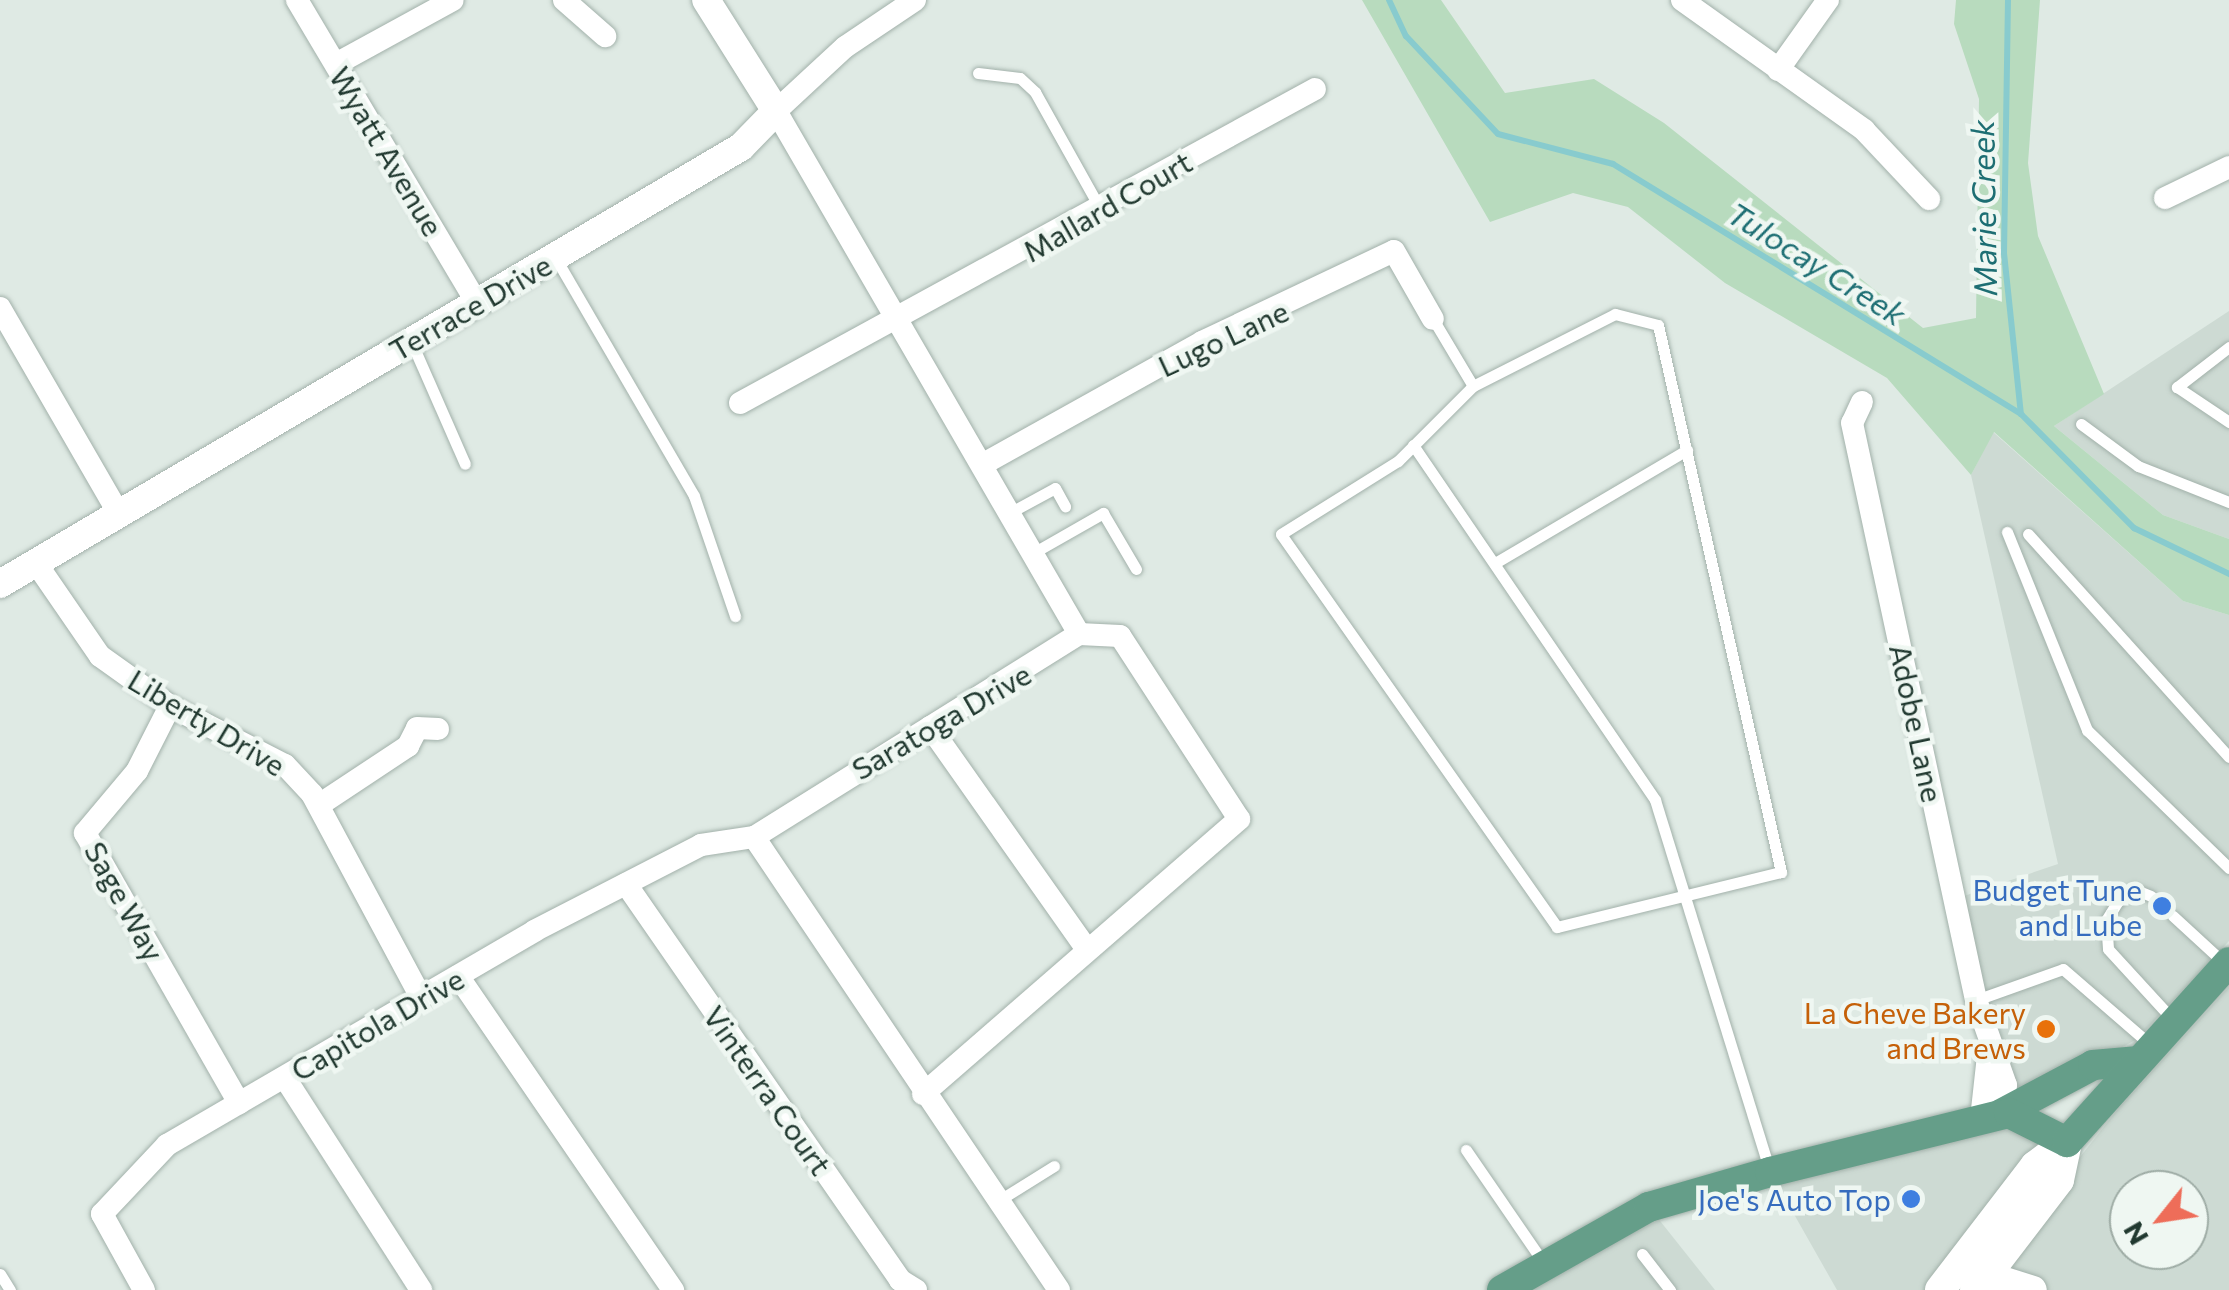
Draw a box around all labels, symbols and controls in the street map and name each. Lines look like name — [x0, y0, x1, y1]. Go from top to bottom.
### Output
street label: Wyatt Avenue — [322, 60, 452, 242]
water label: Marie Creek — [1962, 120, 2004, 296]
street label: Mallard Court — [1016, 143, 1198, 269]
water label: Tulocay Creek — [1721, 193, 1913, 333]
street label: Terrace Drive — [383, 246, 557, 368]
street label: Lugo Lane — [1152, 292, 1294, 384]
street label: Adobe Lane — [1883, 641, 1951, 805]
street label: Saratoga Drive — [845, 655, 1037, 787]
street label: Liberty Drive — [122, 661, 292, 783]
street label: Sage Way — [78, 835, 172, 967]
place label: Budget Tune and Lube — [1972, 871, 2142, 942]
marker: Budget Tune and Lube — [2151, 895, 2173, 917]
street label: Capitola Drive — [284, 960, 470, 1088]
place label: La Cheve Bakery and Brews — [1804, 994, 2026, 1064]
street label: Vinterra Court — [696, 999, 840, 1181]
marker: La Cheve Bakery and Brews — [2035, 1018, 2057, 1040]
north arrow — [2109, 1170, 2209, 1270]
place label: Joe's Auto Top — [1698, 1181, 1891, 1217]
marker: Joe's Auto Top — [1900, 1188, 1922, 1210]
text: N — [2115, 1216, 2155, 1252]

